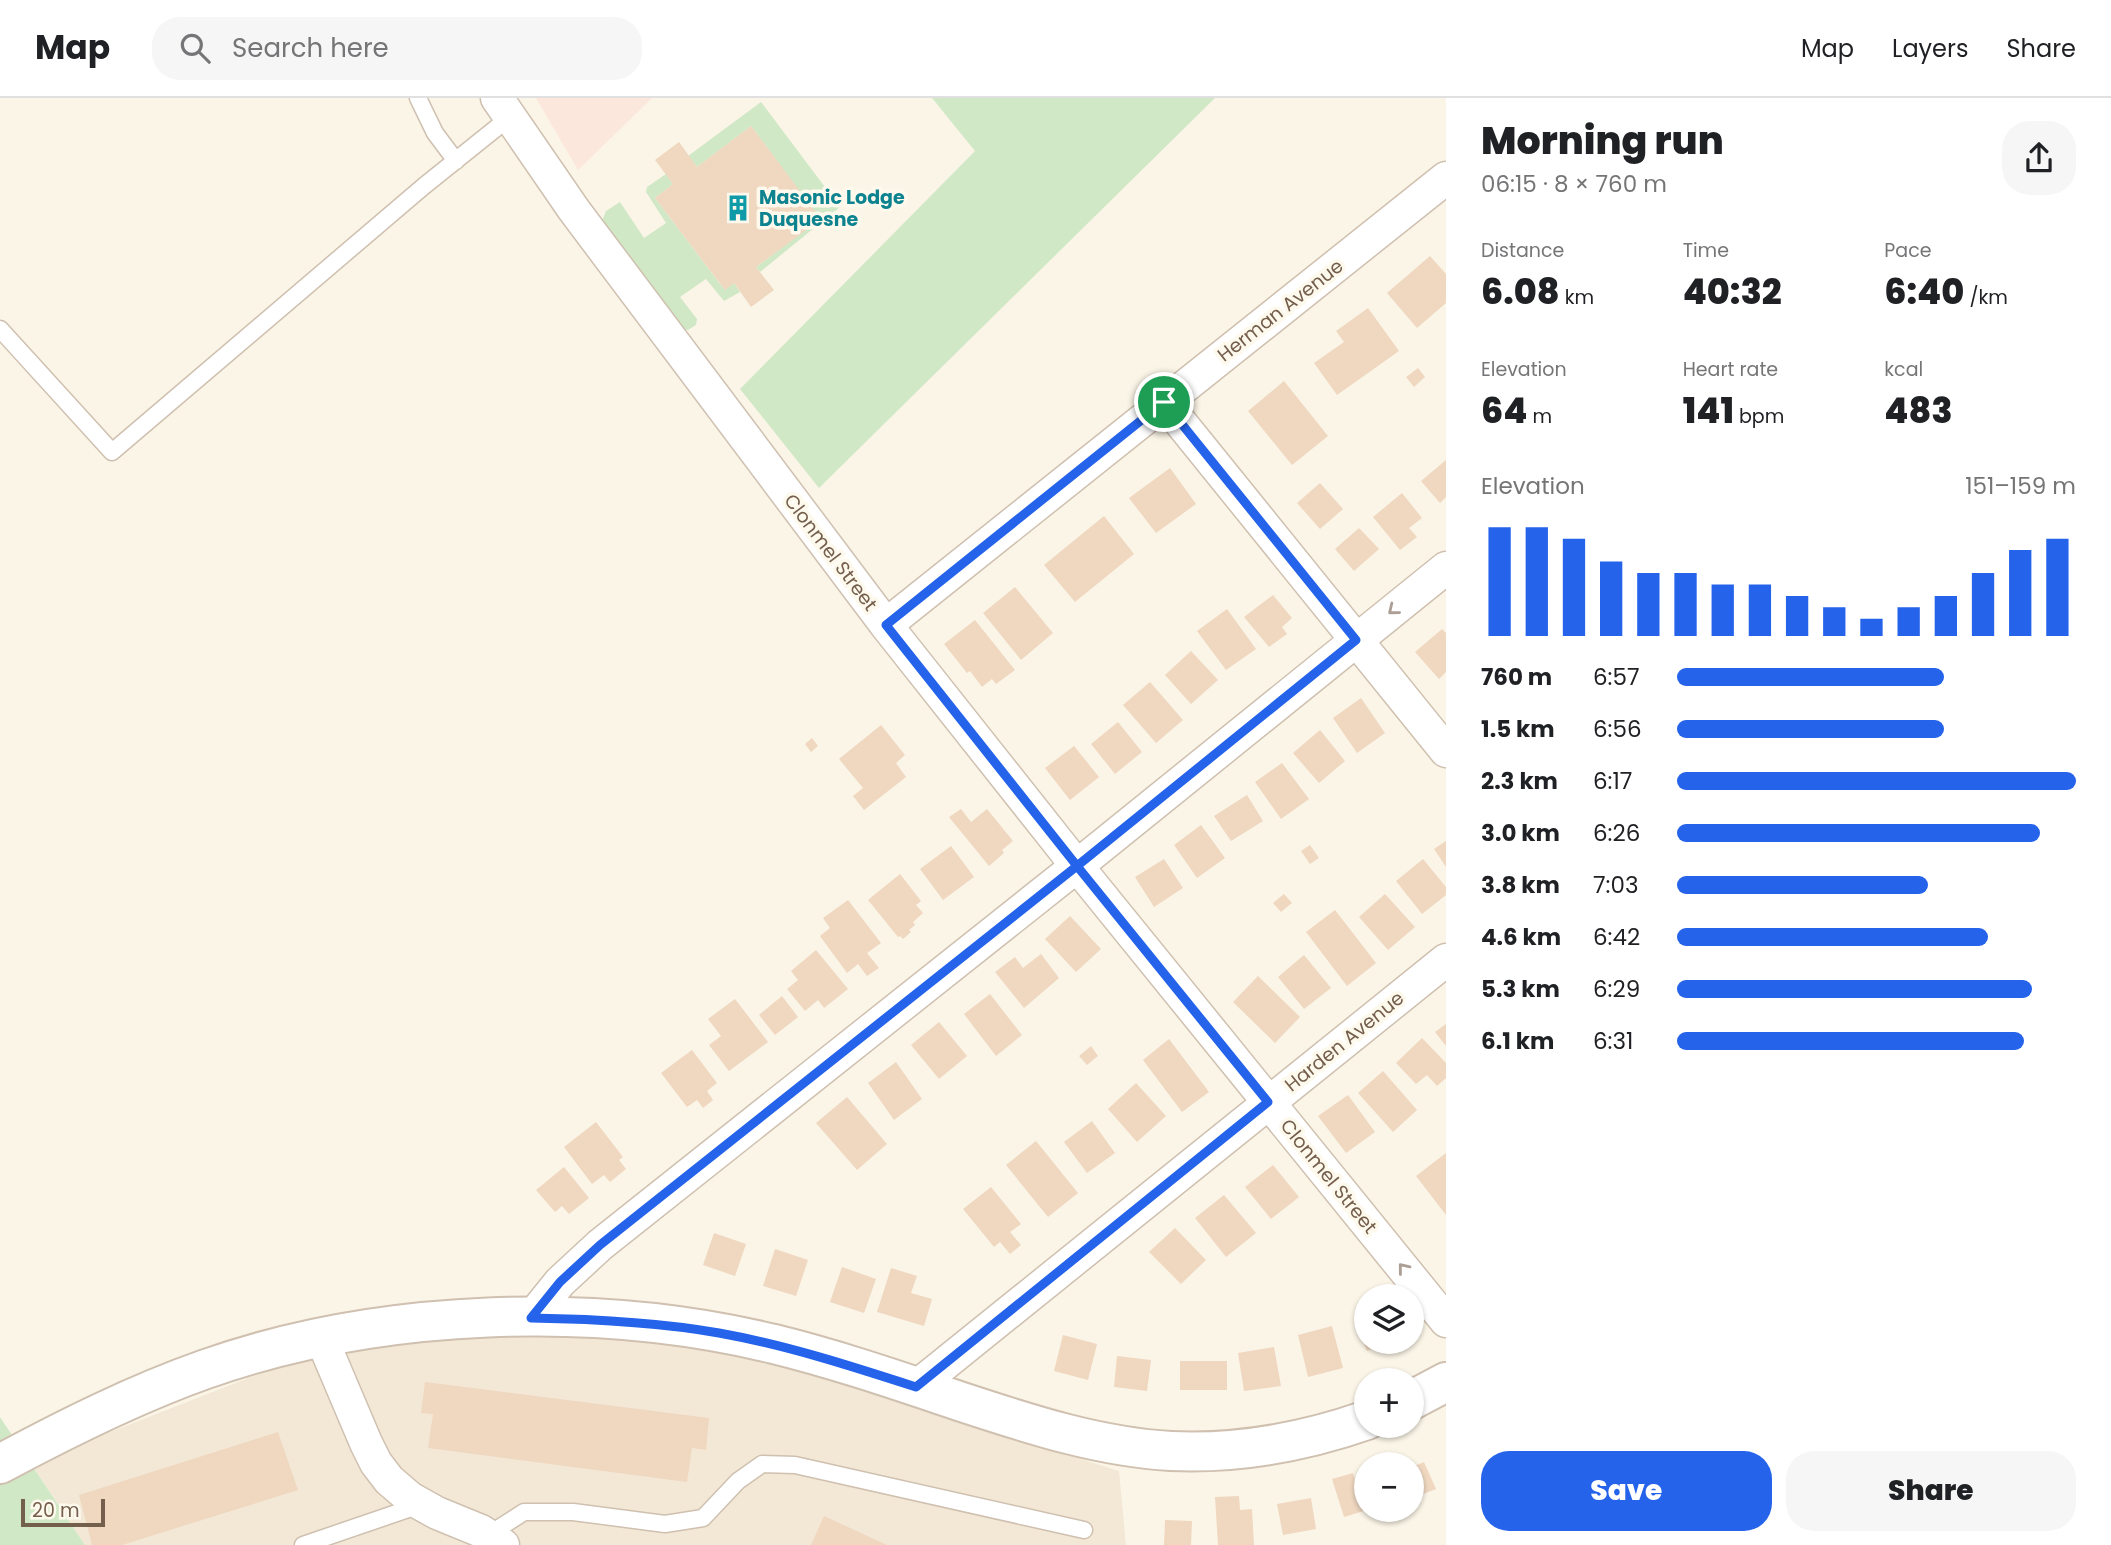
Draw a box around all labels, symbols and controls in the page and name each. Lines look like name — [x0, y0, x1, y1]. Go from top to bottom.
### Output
search box — [152, 17, 642, 80]
text: Map — [35, 24, 110, 71]
icon: search — [176, 29, 214, 67]
text: Search here — [232, 30, 389, 66]
text: Map — [1801, 32, 1854, 65]
text: Layers — [1892, 32, 1968, 65]
text: Share — [2006, 32, 2076, 65]
text: Morning run — [1481, 114, 1724, 167]
button: share — [2002, 121, 2076, 195]
text: 06:15 · 8 × 760 m — [1481, 168, 1667, 200]
place label: Masonic Lodge Duquesne — [759, 184, 905, 233]
building icon: Masonic Lodge Duquesne — [723, 193, 753, 223]
text: Distance — [1481, 237, 1564, 264]
text: Time — [1683, 237, 1729, 264]
text: Pace — [1884, 237, 1932, 264]
street label: Herman Avenue — [1212, 253, 1349, 368]
text: 6.08 — [1481, 267, 1560, 316]
text: 40:32 — [1683, 267, 1782, 316]
text: 6:40 — [1884, 267, 1964, 316]
text: km — [1560, 284, 1594, 311]
text: /km — [1964, 284, 2008, 311]
text: Elevation — [1481, 356, 1567, 383]
text: Heart rate — [1683, 356, 1778, 383]
text: kcal — [1884, 356, 1923, 383]
pin — [1134, 372, 1194, 432]
icon: arrive — [1145, 383, 1183, 421]
text: 64 — [1481, 386, 1527, 435]
text: 141 — [1683, 386, 1734, 435]
text: 483 — [1884, 386, 1953, 435]
text: m — [1527, 403, 1552, 430]
text: bpm — [1734, 403, 1784, 430]
text: Elevation — [1481, 470, 1585, 502]
text: 151–159 m — [1965, 470, 2076, 502]
street label: Clonmel Street — [778, 488, 884, 617]
one-way arrow — [1388, 602, 1400, 615]
text: 760 m — [1481, 661, 1552, 693]
text: 6:57 — [1593, 661, 1640, 693]
text: 1.5 km — [1481, 713, 1555, 745]
text: 6:56 — [1593, 713, 1642, 745]
text: 2.3 km — [1481, 765, 1558, 797]
text: 6:17 — [1593, 765, 1632, 797]
text: 3.0 km — [1481, 817, 1560, 849]
text: 6:26 — [1593, 817, 1640, 849]
text: 3.8 km — [1481, 869, 1560, 901]
text: 7:03 — [1593, 869, 1638, 901]
text: 4.6 km — [1481, 921, 1561, 953]
text: 6:42 — [1593, 921, 1640, 953]
text: 5.3 km — [1481, 973, 1560, 1005]
text: 6:29 — [1593, 973, 1640, 1005]
street label: Harden Avenue — [1279, 985, 1410, 1098]
text: 6.1 km — [1481, 1025, 1554, 1057]
text: 6:31 — [1593, 1025, 1633, 1057]
street label: Clonmel Street — [1274, 1113, 1383, 1239]
one-way arrow — [1399, 1263, 1411, 1276]
map controls — [1354, 1284, 1424, 1522]
button: layers — [1354, 1284, 1424, 1354]
button: + — [1354, 1368, 1424, 1438]
button: Save — [1481, 1451, 1772, 1531]
button: Share — [1786, 1451, 2076, 1531]
button: − — [1354, 1452, 1424, 1522]
scale bar — [21, 1496, 105, 1528]
text: 20 m — [32, 1497, 80, 1524]

